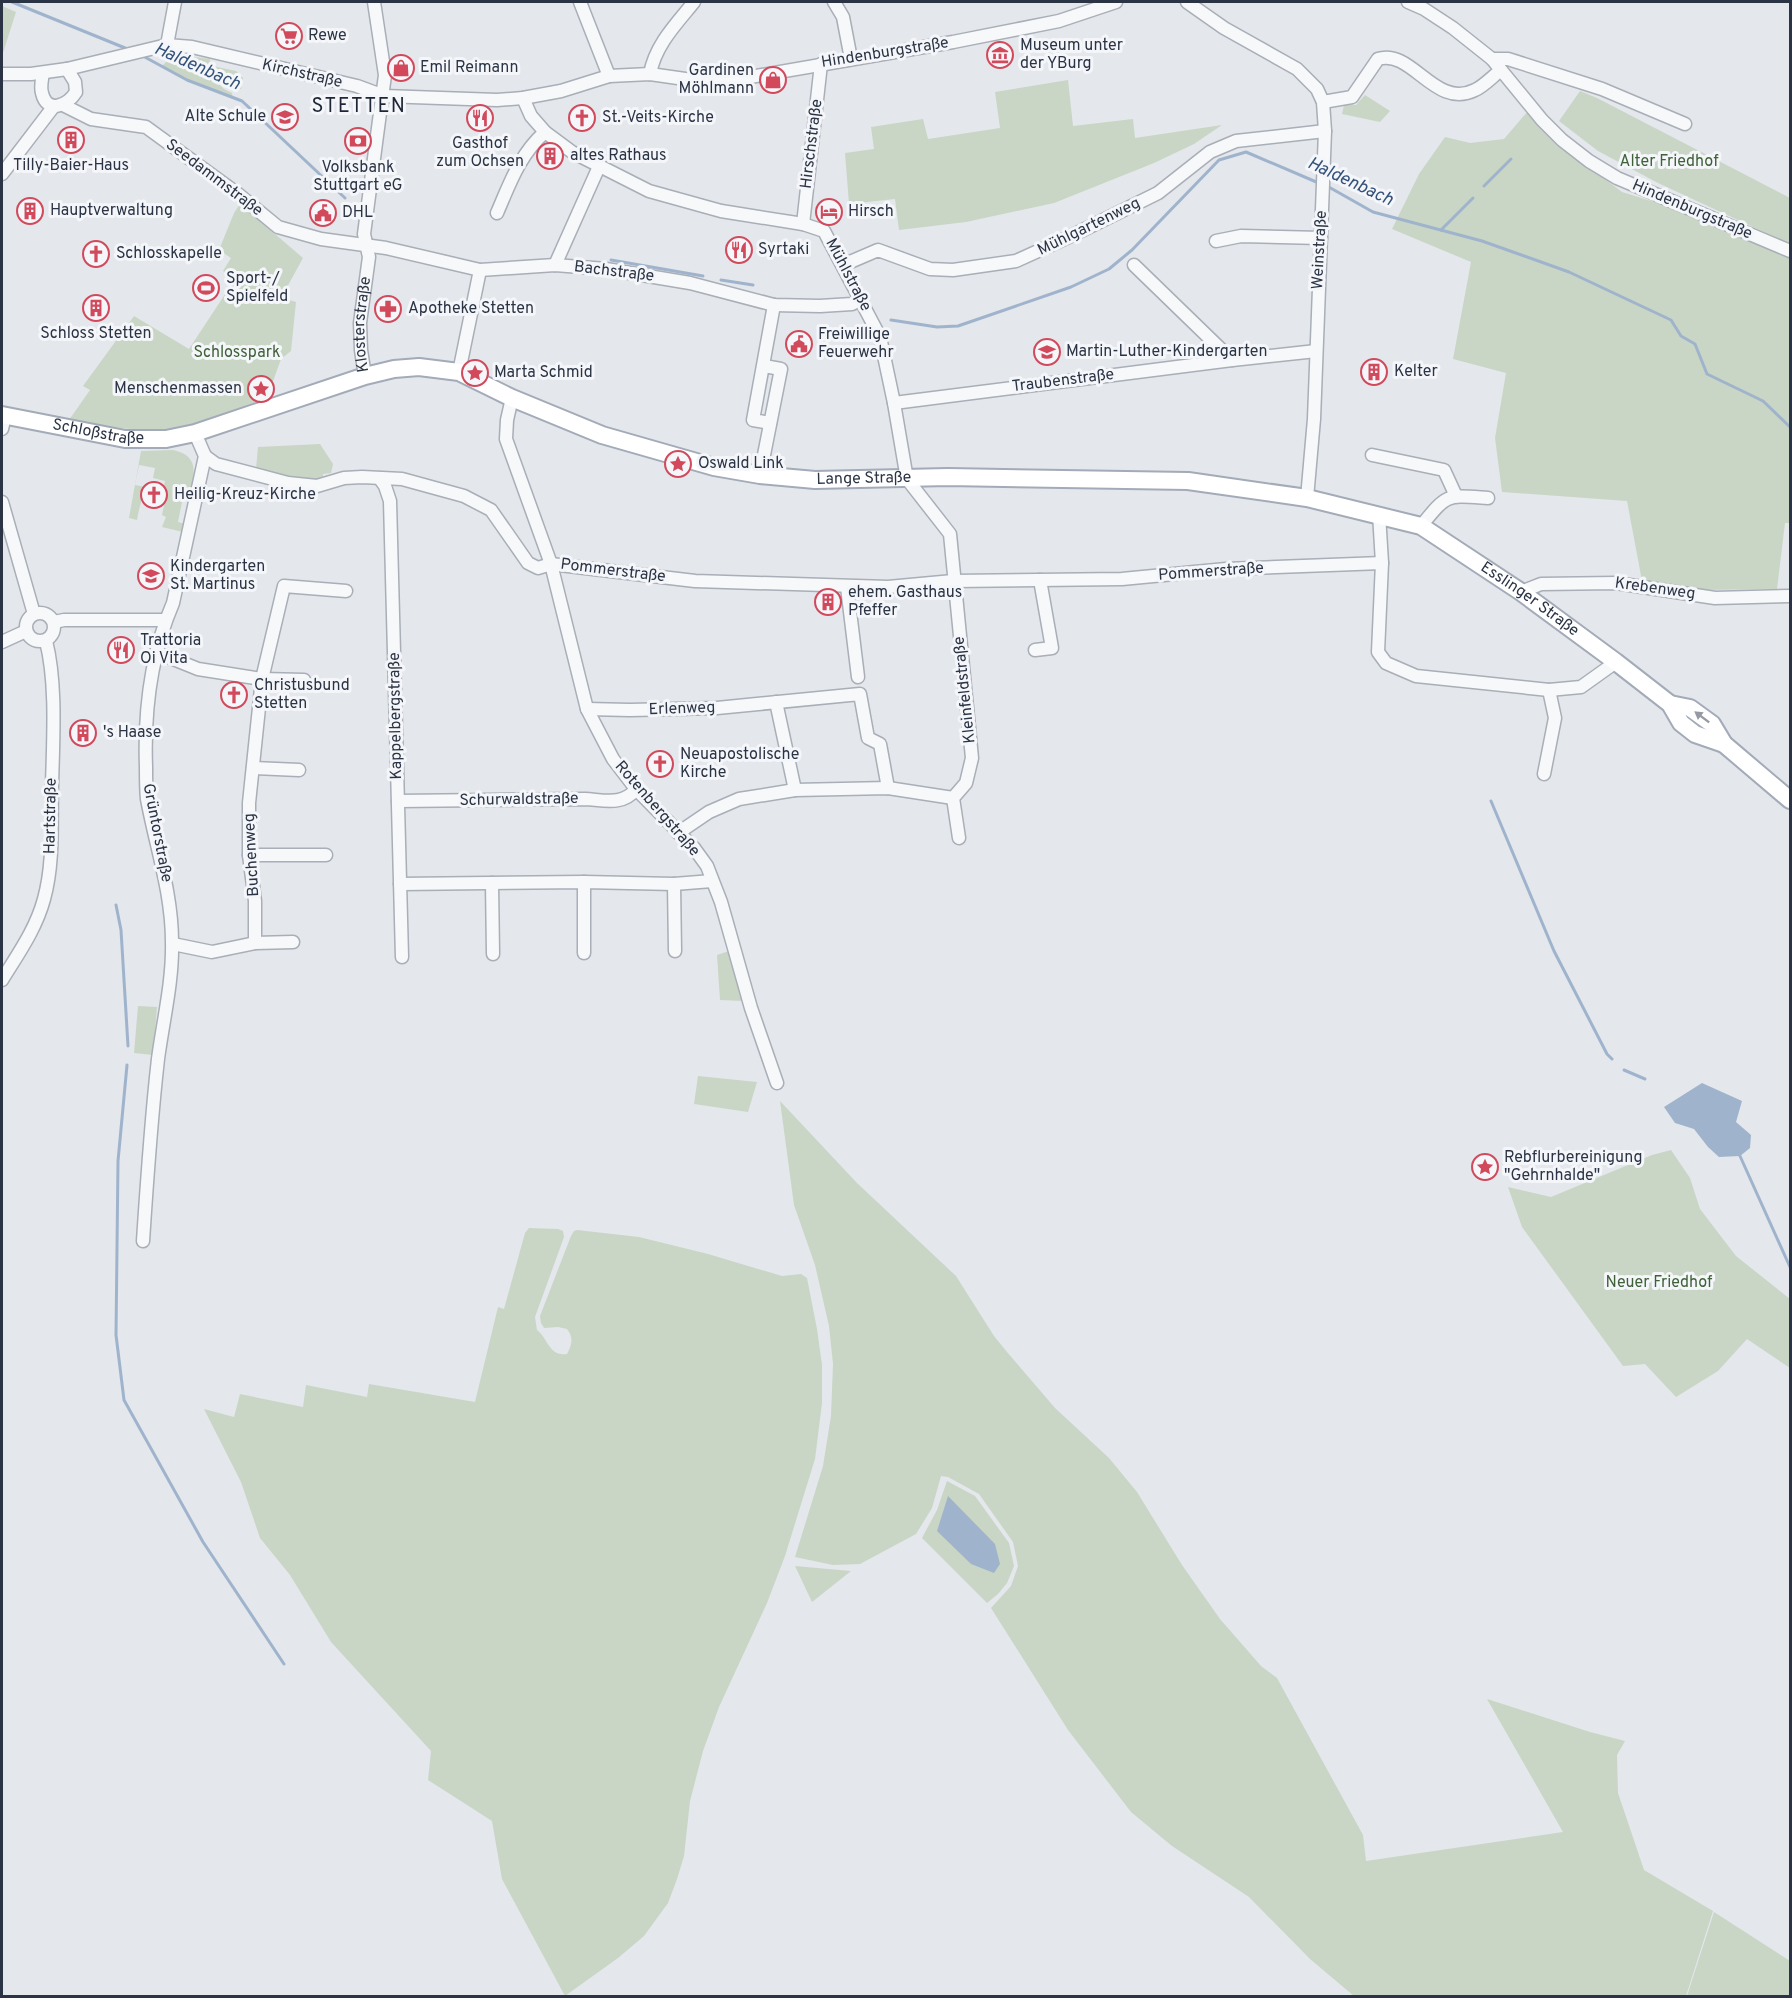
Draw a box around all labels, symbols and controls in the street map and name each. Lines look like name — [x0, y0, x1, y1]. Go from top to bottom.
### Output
supermarket icon: Rewe — [274, 21, 304, 51]
place label: Rewe — [308, 26, 347, 46]
street label: Hindenburgstraße — [820, 33, 950, 73]
place label: Museum unter der YBurg — [1020, 36, 1123, 74]
water label: Haldenbach — [150, 38, 244, 96]
museum icon: Museum unter der YBurg — [985, 40, 1015, 70]
shop icon: Emil Reimann — [386, 53, 416, 83]
street label: Kirchstraße — [260, 55, 344, 93]
place label: Emil Reimann — [420, 58, 518, 78]
place label: Gardinen Möhlmann — [679, 61, 754, 99]
shop icon: Gardinen Möhlmann — [758, 65, 788, 95]
district label: STETTEN — [311, 94, 407, 120]
street label: Hirschstraße — [797, 98, 827, 190]
school or university icon: Alte Schule — [270, 102, 300, 132]
restaurant icon: Gasthof zum Ochsen — [465, 103, 495, 133]
church icon: St.-Veits-Kirche — [567, 103, 597, 133]
place label: Alte Schule — [185, 107, 266, 127]
place label: St.-Veits-Kirche — [602, 108, 714, 128]
building icon: Tilly-Baier-Haus — [56, 125, 86, 155]
bank icon: Volksbank Stuttgart eG — [343, 126, 373, 156]
place label: Gasthof zum Ochsen — [436, 134, 524, 172]
street label: Seedammstraße — [161, 135, 267, 221]
building icon: altes Rathaus — [535, 141, 565, 171]
place label: altes Rathaus — [570, 146, 667, 166]
water label: Haldenbach — [1303, 152, 1397, 212]
park label: Alter Friedhof — [1620, 152, 1719, 172]
place label: Tilly-Baier-Haus — [13, 156, 129, 176]
place label: Volksbank Stuttgart eG — [313, 158, 403, 196]
street label: Hindenburgstraße — [1629, 176, 1755, 244]
street label: Mühlgartenweg — [1034, 193, 1144, 261]
building icon: Hauptverwaltung — [15, 196, 45, 226]
hotel icon: Hirsch — [814, 197, 844, 227]
public building icon: DHL — [308, 198, 338, 228]
place label: Hauptverwaltung — [50, 201, 173, 221]
place label: Hirsch — [848, 202, 894, 222]
place label: DHL — [342, 203, 373, 223]
street label: Weinstraße — [1308, 210, 1332, 290]
restaurant icon: Syrtaki — [724, 235, 754, 265]
street label: Mühlstraße — [820, 235, 876, 315]
church icon: Schlosskapelle — [81, 239, 111, 269]
place label: Syrtaki — [758, 240, 809, 260]
place label: Schlosskapelle — [116, 244, 222, 264]
street label: Bachstraße — [573, 257, 655, 287]
place label: Sport-/ Spielfeld — [226, 269, 288, 307]
sports icon: Sport-/ Spielfeld — [191, 273, 221, 303]
street label: Klosterstraße — [350, 275, 376, 374]
building icon: Schloss Stetten — [81, 293, 111, 323]
pharmacy icon: Apotheke Stetten — [373, 294, 403, 324]
place label: Apotheke Stetten — [408, 299, 534, 319]
place label: Schloss Stetten — [40, 324, 152, 344]
place label: Freiwillige Feuerwehr — [818, 325, 894, 363]
public building icon: Freiwillige Feuerwehr — [784, 329, 814, 359]
school or university icon: Martin-Luther-Kindergarten — [1032, 337, 1062, 367]
place label: Martin-Luther-Kindergarten — [1066, 342, 1268, 362]
park label: Schlosspark — [194, 343, 280, 363]
building icon: Kelter — [1359, 357, 1389, 387]
place icon: Marta Schmid — [460, 358, 490, 388]
place label: Kelter — [1394, 362, 1438, 382]
place label: Marta Schmid — [494, 363, 593, 383]
street label: Traubenstraße — [1011, 365, 1115, 397]
place icon: Menschenmassen — [246, 374, 276, 404]
place label: Menschenmassen — [114, 379, 242, 399]
street label: Schloßstraße — [51, 415, 144, 449]
place icon: Oswald Link — [663, 449, 693, 479]
place label: Oswald Link — [698, 454, 784, 474]
street label: Lange Straße — [816, 468, 911, 490]
church icon: Heilig-Kreuz-Kirche — [139, 480, 169, 510]
place label: Heilig-Kreuz-Kirche — [174, 485, 316, 505]
street label: Pommerstraße — [559, 555, 667, 587]
place label: Kindergarten St. Martinus — [170, 557, 265, 595]
street label: Pommerstraße — [1157, 558, 1265, 586]
street label: Esslinger Straße — [1476, 558, 1583, 641]
school or university icon: Kindergarten St. Martinus — [136, 561, 166, 591]
street label: Krebenweg — [1613, 573, 1697, 605]
place label: ehem. Gasthaus Pfeffer — [848, 583, 962, 621]
building icon: ehem. Gasthaus Pfeffer — [813, 587, 843, 617]
place label: Trattoria Oi Vita — [140, 631, 201, 669]
restaurant icon: Trattoria Oi Vita — [106, 635, 136, 665]
street label: Kleinfeldstraße — [949, 635, 981, 745]
street label: Kappelbergstraße — [385, 652, 407, 780]
place label: Christusbund Stetten — [254, 676, 350, 714]
church icon: Christusbund Stetten — [219, 680, 249, 710]
street label: Erlenweg — [648, 698, 716, 720]
one-way arrow — [1695, 711, 1710, 723]
building icon: 's Haase — [68, 718, 98, 748]
place label: 's Haase — [103, 723, 161, 743]
place label: Neuapostolische Kirche — [680, 745, 799, 783]
church icon: Neuapostolische Kirche — [645, 749, 675, 779]
street label: Rotenbergstraße — [610, 757, 704, 861]
street label: Hartstraße — [40, 778, 62, 854]
street label: Grüntorstraße — [138, 782, 176, 884]
street label: Schurwaldstraße — [459, 789, 579, 811]
street label: Buchenweg — [240, 813, 264, 897]
place label: Rebflurbereinigung "Gehrnhalde" — [1504, 1148, 1642, 1186]
place icon: Rebflurbereinigung "Gehrnhalde" — [1470, 1152, 1500, 1182]
park label: Neuer Friedhof — [1606, 1273, 1713, 1293]

